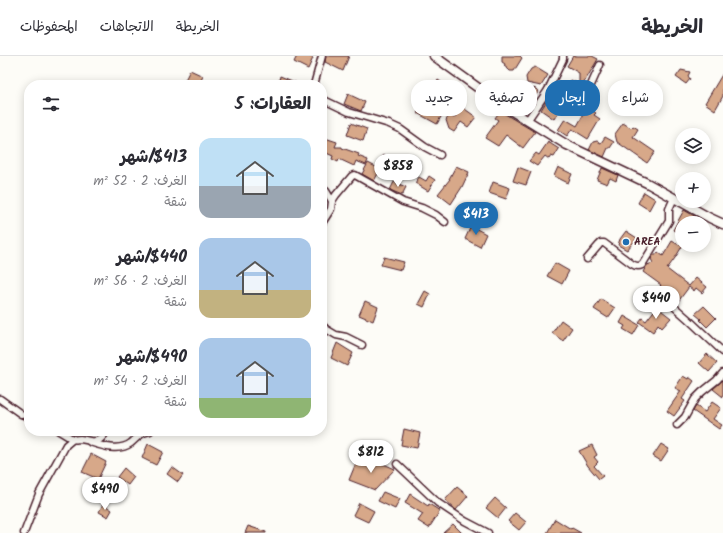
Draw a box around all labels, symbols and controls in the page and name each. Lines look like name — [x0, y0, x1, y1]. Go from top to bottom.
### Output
text: الخريطة — [641, 13, 703, 43]
text: المحفوظات — [20, 16, 78, 38]
text: الاتجاهات — [100, 16, 154, 38]
text: الخريطة — [176, 16, 219, 38]
chip: جديد — [411, 80, 467, 116]
chip: تصفية — [475, 80, 537, 116]
chip: إيجار — [545, 80, 600, 116]
chip: شراء — [608, 80, 663, 116]
text: العقارات: 5 — [235, 91, 311, 118]
icon: filters — [40, 93, 62, 115]
map controls — [675, 128, 711, 252]
button: layers — [675, 128, 711, 164]
text: $413/شهر — [120, 144, 187, 171]
icon: home — [231, 154, 279, 202]
pin: $858 — [374, 154, 422, 188]
text: $858 — [383, 156, 413, 177]
text: الغرف: 2 · 52 m² — [93, 171, 187, 192]
button: + — [675, 172, 711, 208]
text: شقة — [164, 192, 187, 213]
pin: $413 — [452, 202, 500, 236]
text: $413 — [463, 204, 489, 225]
button: − — [675, 216, 711, 252]
place label: AREA — [634, 233, 661, 251]
marker: AREA — [621, 237, 631, 247]
text: $440/شهر — [117, 244, 187, 271]
icon: home — [231, 254, 279, 302]
text: الغرف: 2 · 56 m² — [94, 271, 187, 292]
pin: $440 — [632, 286, 680, 320]
text: $440 — [642, 288, 670, 309]
text: شقة — [164, 292, 187, 313]
text: $490/شهر — [117, 344, 187, 371]
icon: home — [231, 354, 279, 402]
text: الغرف: 2 · 54 m² — [94, 371, 187, 392]
text: شقة — [164, 392, 187, 413]
pin: $812 — [347, 440, 395, 474]
text: $812 — [358, 442, 384, 463]
pin: $490 — [81, 477, 129, 511]
text: $490 — [91, 479, 119, 500]

